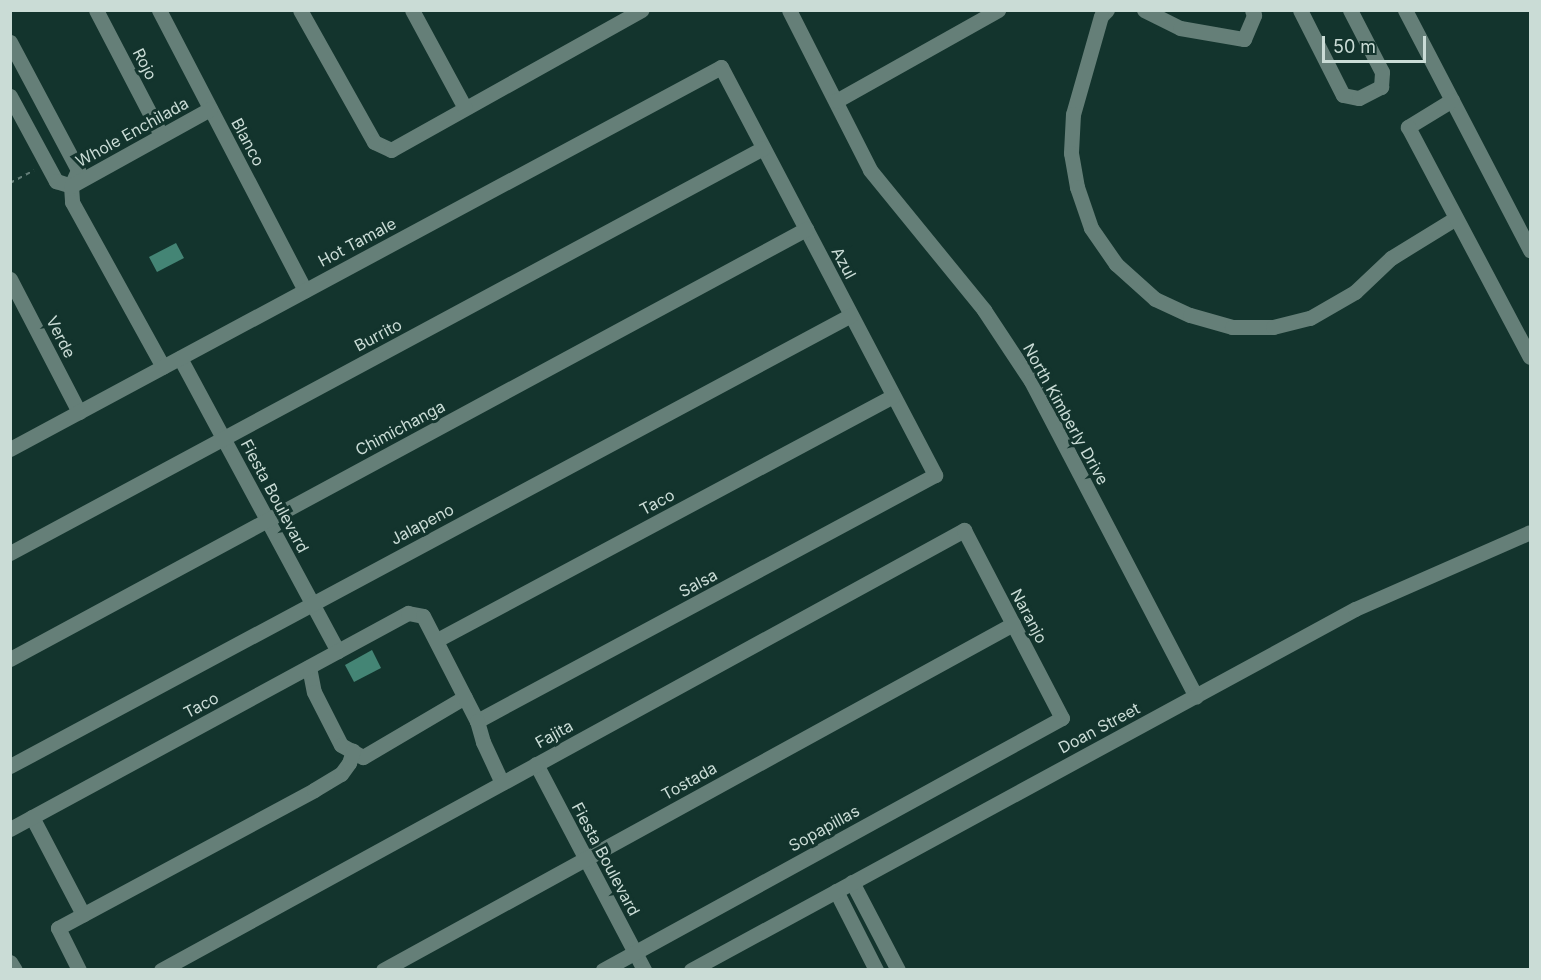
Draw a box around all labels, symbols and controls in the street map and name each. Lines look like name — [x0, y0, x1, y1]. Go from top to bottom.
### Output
scale bar — [1325, 24, 1428, 62]
text: 50 m — [1333, 36, 1376, 57]
street label: Rojo — [129, 45, 161, 83]
street label: Whole Enchilada — [72, 93, 192, 171]
street label: Blanco — [227, 115, 269, 169]
street label: Hot Tamale — [315, 213, 399, 271]
street label: Azul — [828, 244, 860, 282]
street label: Verde — [42, 313, 80, 361]
street label: Burrito — [351, 315, 405, 355]
street label: North Kimberly Drive — [1019, 340, 1113, 488]
street label: Chimichanga — [352, 396, 448, 460]
street label: Fiesta Boulevard — [237, 436, 313, 556]
street label: Taco — [636, 485, 678, 519]
street label: Jalapeno — [387, 499, 457, 549]
street label: Salsa — [676, 565, 720, 601]
street label: Naranjo — [1007, 585, 1051, 647]
street label: Taco — [180, 688, 222, 722]
street label: Doan Street — [1055, 699, 1143, 757]
street label: Fajita — [532, 716, 576, 752]
street label: Tostada — [658, 758, 720, 804]
street label: Fiesta Boulevard — [568, 799, 644, 919]
street label: Sopapillas — [785, 801, 863, 855]

